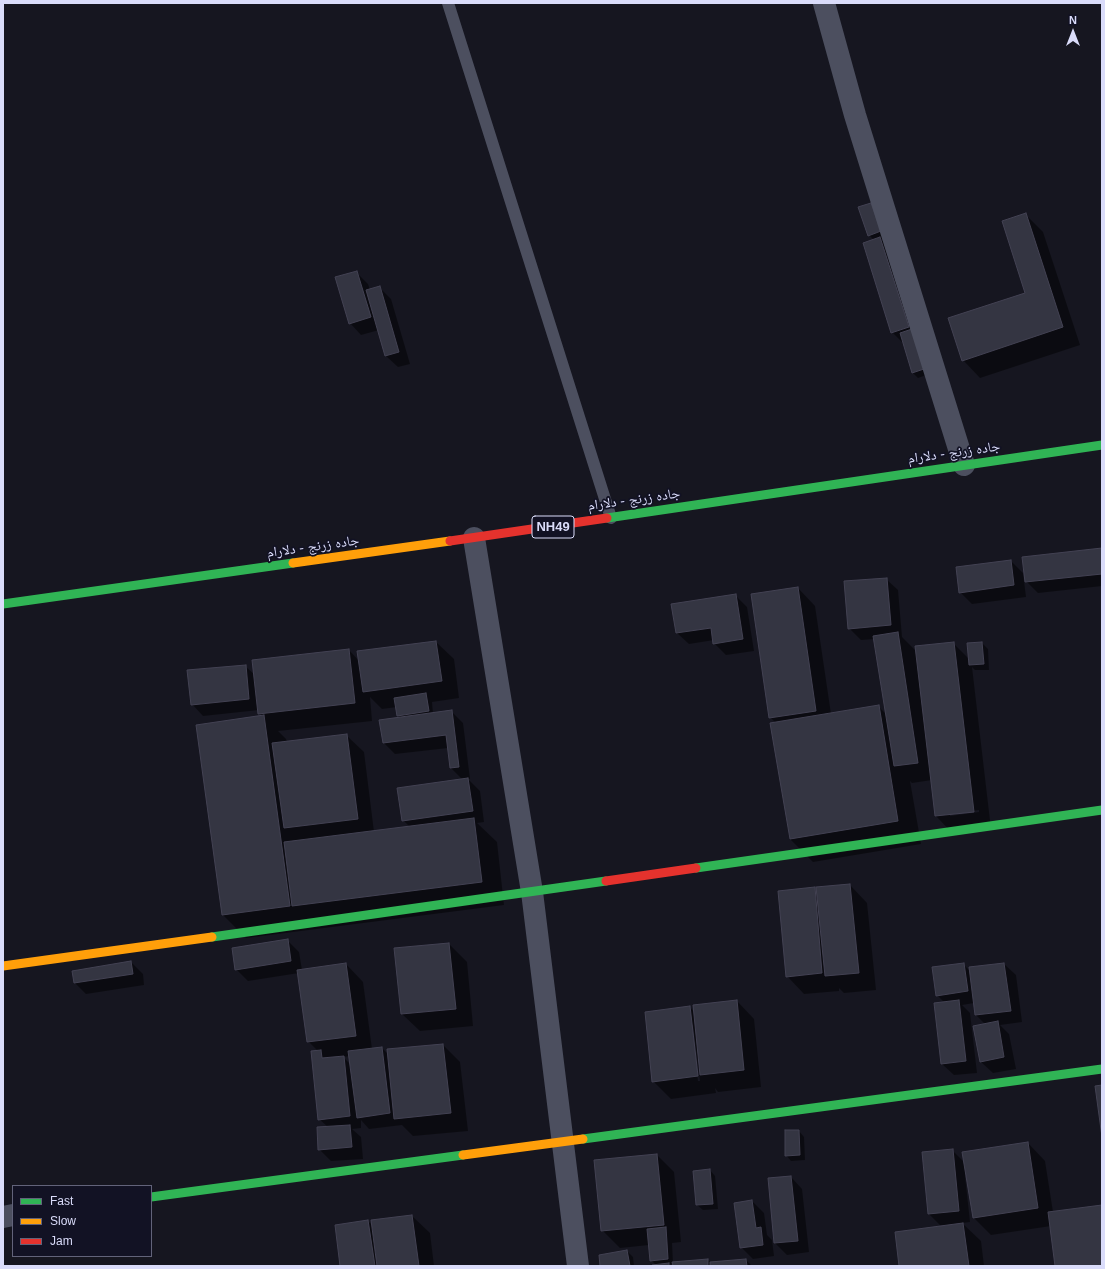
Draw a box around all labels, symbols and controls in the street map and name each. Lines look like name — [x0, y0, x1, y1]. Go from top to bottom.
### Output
north arrow — [1053, 12, 1093, 52]
text: N — [1069, 14, 1077, 26]
street label: جاده زرنج - دلارام — [907, 438, 1001, 468]
street label: جاده زرنج - دلارام — [587, 485, 681, 515]
road number: NH49 — [532, 516, 574, 538]
street label: جاده زرنج - دلارام — [266, 532, 360, 562]
legend — [12, 1185, 152, 1257]
text: Fast — [50, 1194, 73, 1208]
text: Slow — [50, 1214, 76, 1228]
text: Jam — [50, 1234, 73, 1248]

